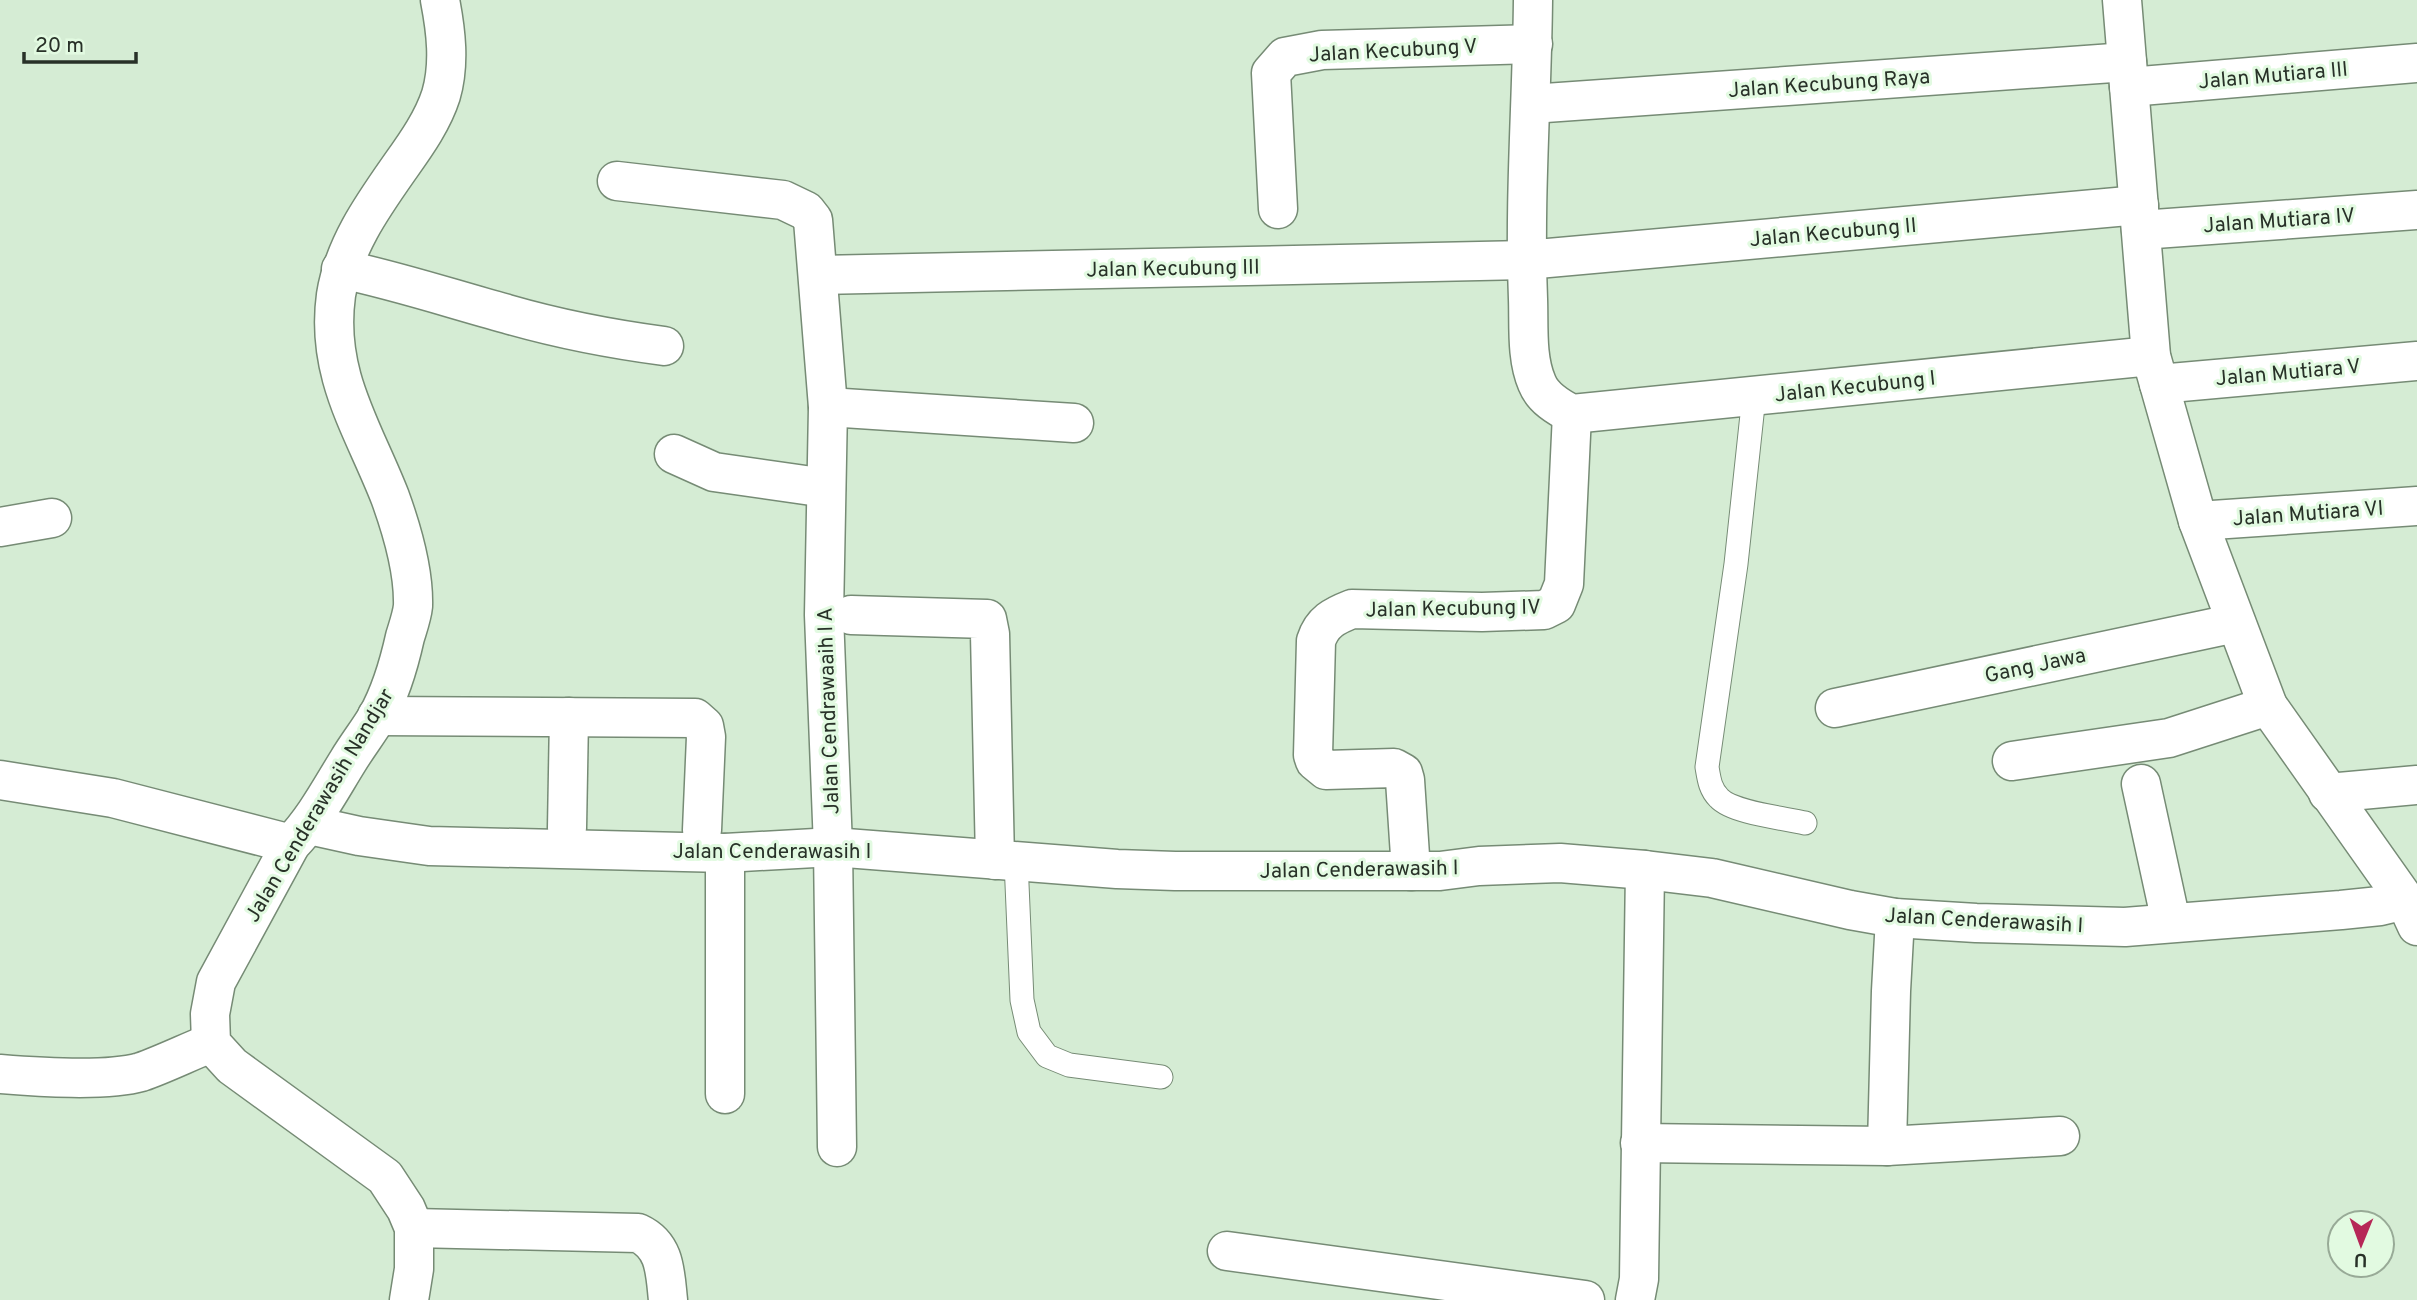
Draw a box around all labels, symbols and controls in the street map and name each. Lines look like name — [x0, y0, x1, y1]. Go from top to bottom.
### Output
scale bar — [24, 21, 136, 65]
text: 20 m — [35, 33, 84, 60]
street label: Jalan Kecubung V — [1308, 34, 1478, 69]
street label: Jalan Mutiara III — [2197, 56, 2349, 96]
street label: Jalan Kecubung Raya — [1727, 64, 1931, 105]
street label: Jalan Mutiara IV — [2202, 203, 2356, 240]
street label: Jalan Kecubung II — [1748, 213, 1918, 254]
street label: Jalan Kecubung III — [1086, 254, 1260, 285]
street label: Jalan Mutiara V — [2214, 354, 2362, 393]
street label: Jalan Kecubung I — [1773, 366, 1937, 409]
street label: Jalan Mutiara VI — [2232, 496, 2385, 533]
street label: Jalan Kecubung IV — [1365, 594, 1541, 625]
street label: Jalan Cendrawaaih I A — [812, 607, 847, 815]
street label: Gang Jawa — [1982, 643, 2088, 690]
street label: Jalan Cenderawasih Nandjar — [240, 684, 401, 928]
street label: Jalan Cenderawasih I — [672, 839, 872, 866]
street label: Jalan Cenderawasih I — [1259, 855, 1459, 886]
street label: Jalan Cenderawasih I — [1884, 903, 2084, 940]
north arrow — [2326, 1209, 2396, 1279]
text: U — [2354, 1247, 2368, 1271]

